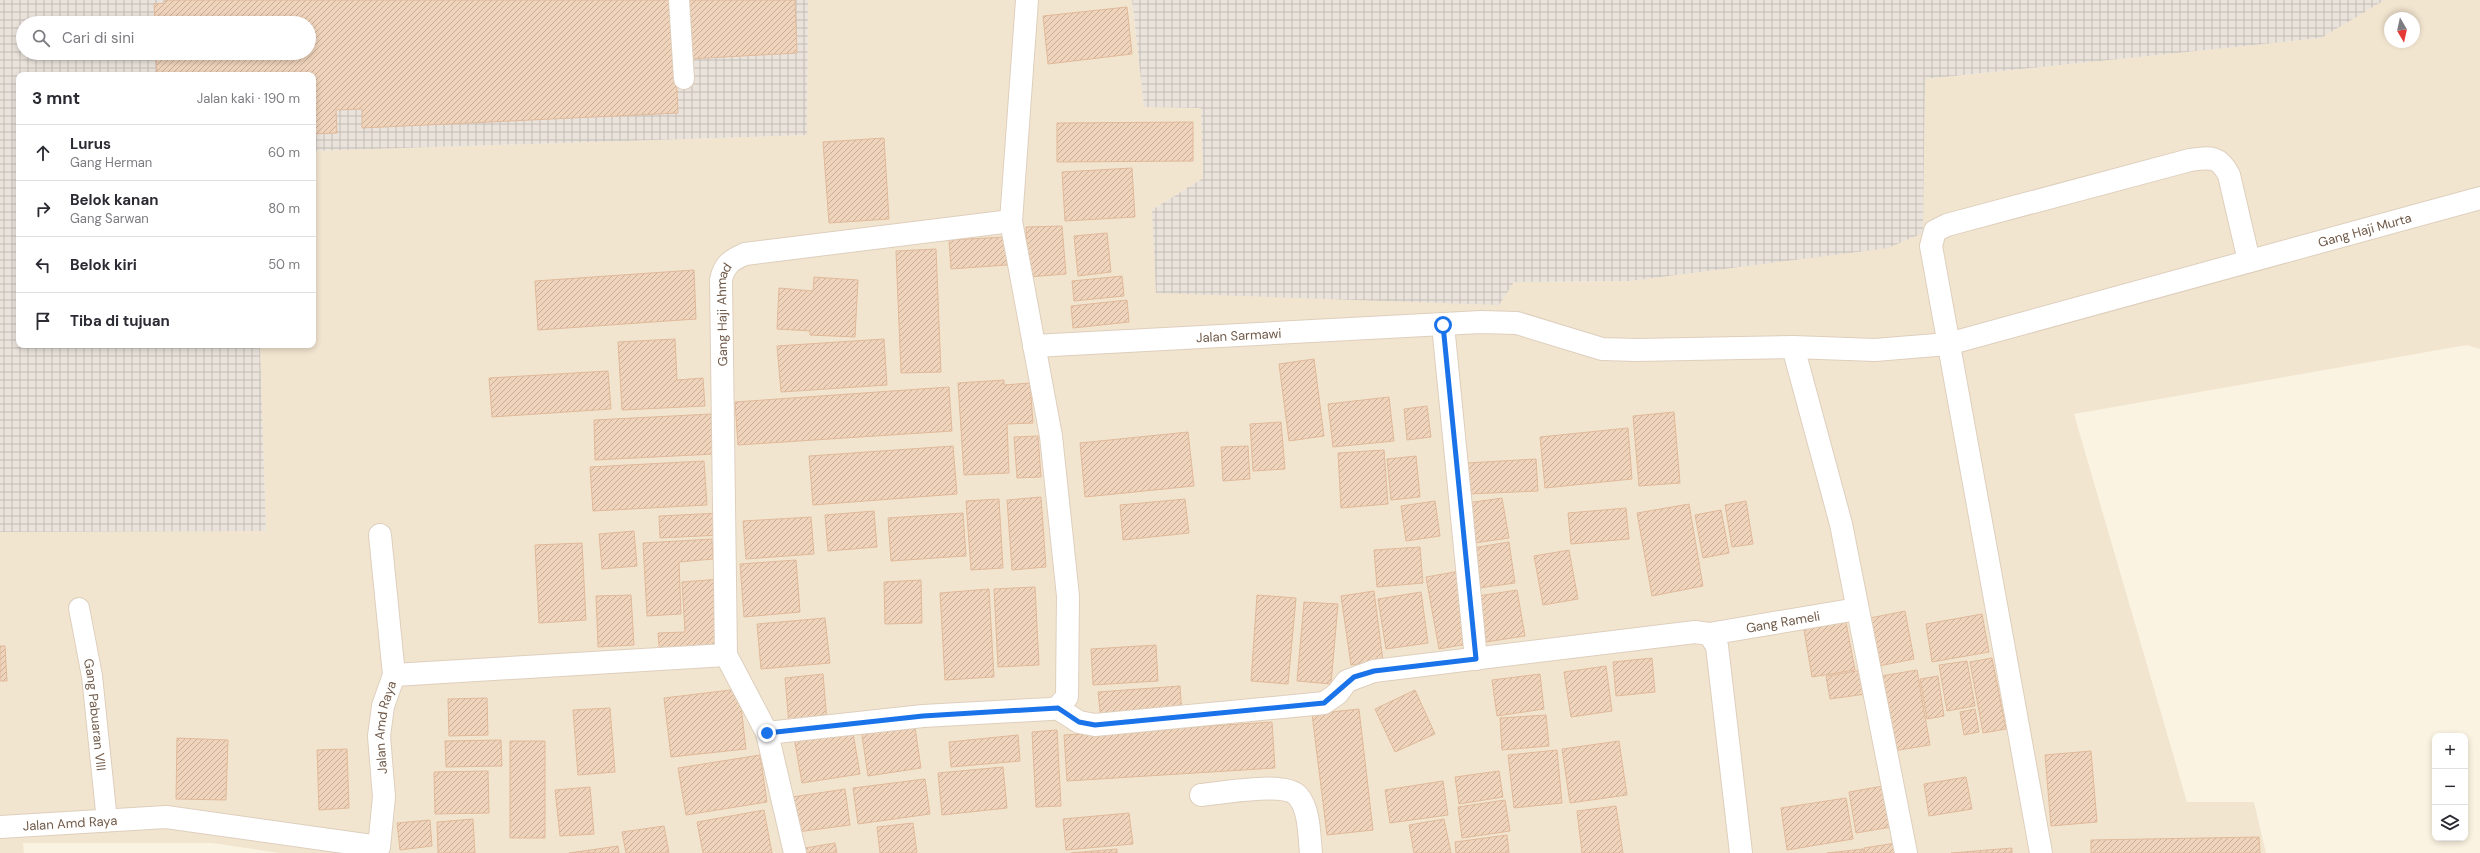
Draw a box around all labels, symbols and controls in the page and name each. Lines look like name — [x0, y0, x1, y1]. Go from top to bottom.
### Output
north arrow — [2384, 12, 2420, 48]
search box — [16, 16, 316, 60]
icon: search — [30, 27, 52, 49]
text: Cari di sini — [62, 28, 134, 48]
text: 3 mnt — [32, 87, 80, 109]
text: Jalan kaki · 190 m — [197, 90, 300, 107]
text: Lurus — [70, 134, 111, 154]
icon: ahead — [32, 142, 54, 164]
text: 60 m — [268, 144, 300, 161]
text: Gang Herman — [70, 154, 152, 171]
text: Belok kanan — [70, 190, 158, 210]
icon: right — [32, 198, 54, 220]
text: 80 m — [268, 200, 300, 217]
street label: Gang Haji Murta — [2316, 209, 2413, 251]
text: Gang Sarwan — [70, 210, 149, 227]
icon: left — [32, 254, 54, 276]
text: Belok kiri — [70, 255, 137, 275]
text: 50 m — [268, 256, 300, 273]
street label: Gang Haji Ahmad — [712, 259, 735, 366]
icon: arrive — [32, 310, 54, 332]
text: Tiba di tujuan — [70, 311, 170, 331]
route start — [1434, 316, 1452, 334]
street label: Jalan Sarmawi — [1196, 324, 1282, 346]
street label: Gang Rameli — [1745, 607, 1821, 636]
street label: Gang Pabuaran VIII — [80, 657, 110, 772]
street label: Jalan Amd Raya — [370, 678, 400, 775]
route end — [758, 724, 776, 742]
map controls — [2432, 733, 2468, 841]
button: + — [2432, 733, 2468, 769]
button: − — [2432, 769, 2468, 805]
button: layers — [2432, 805, 2468, 841]
street label: Jalan Amd Raya — [22, 811, 118, 834]

